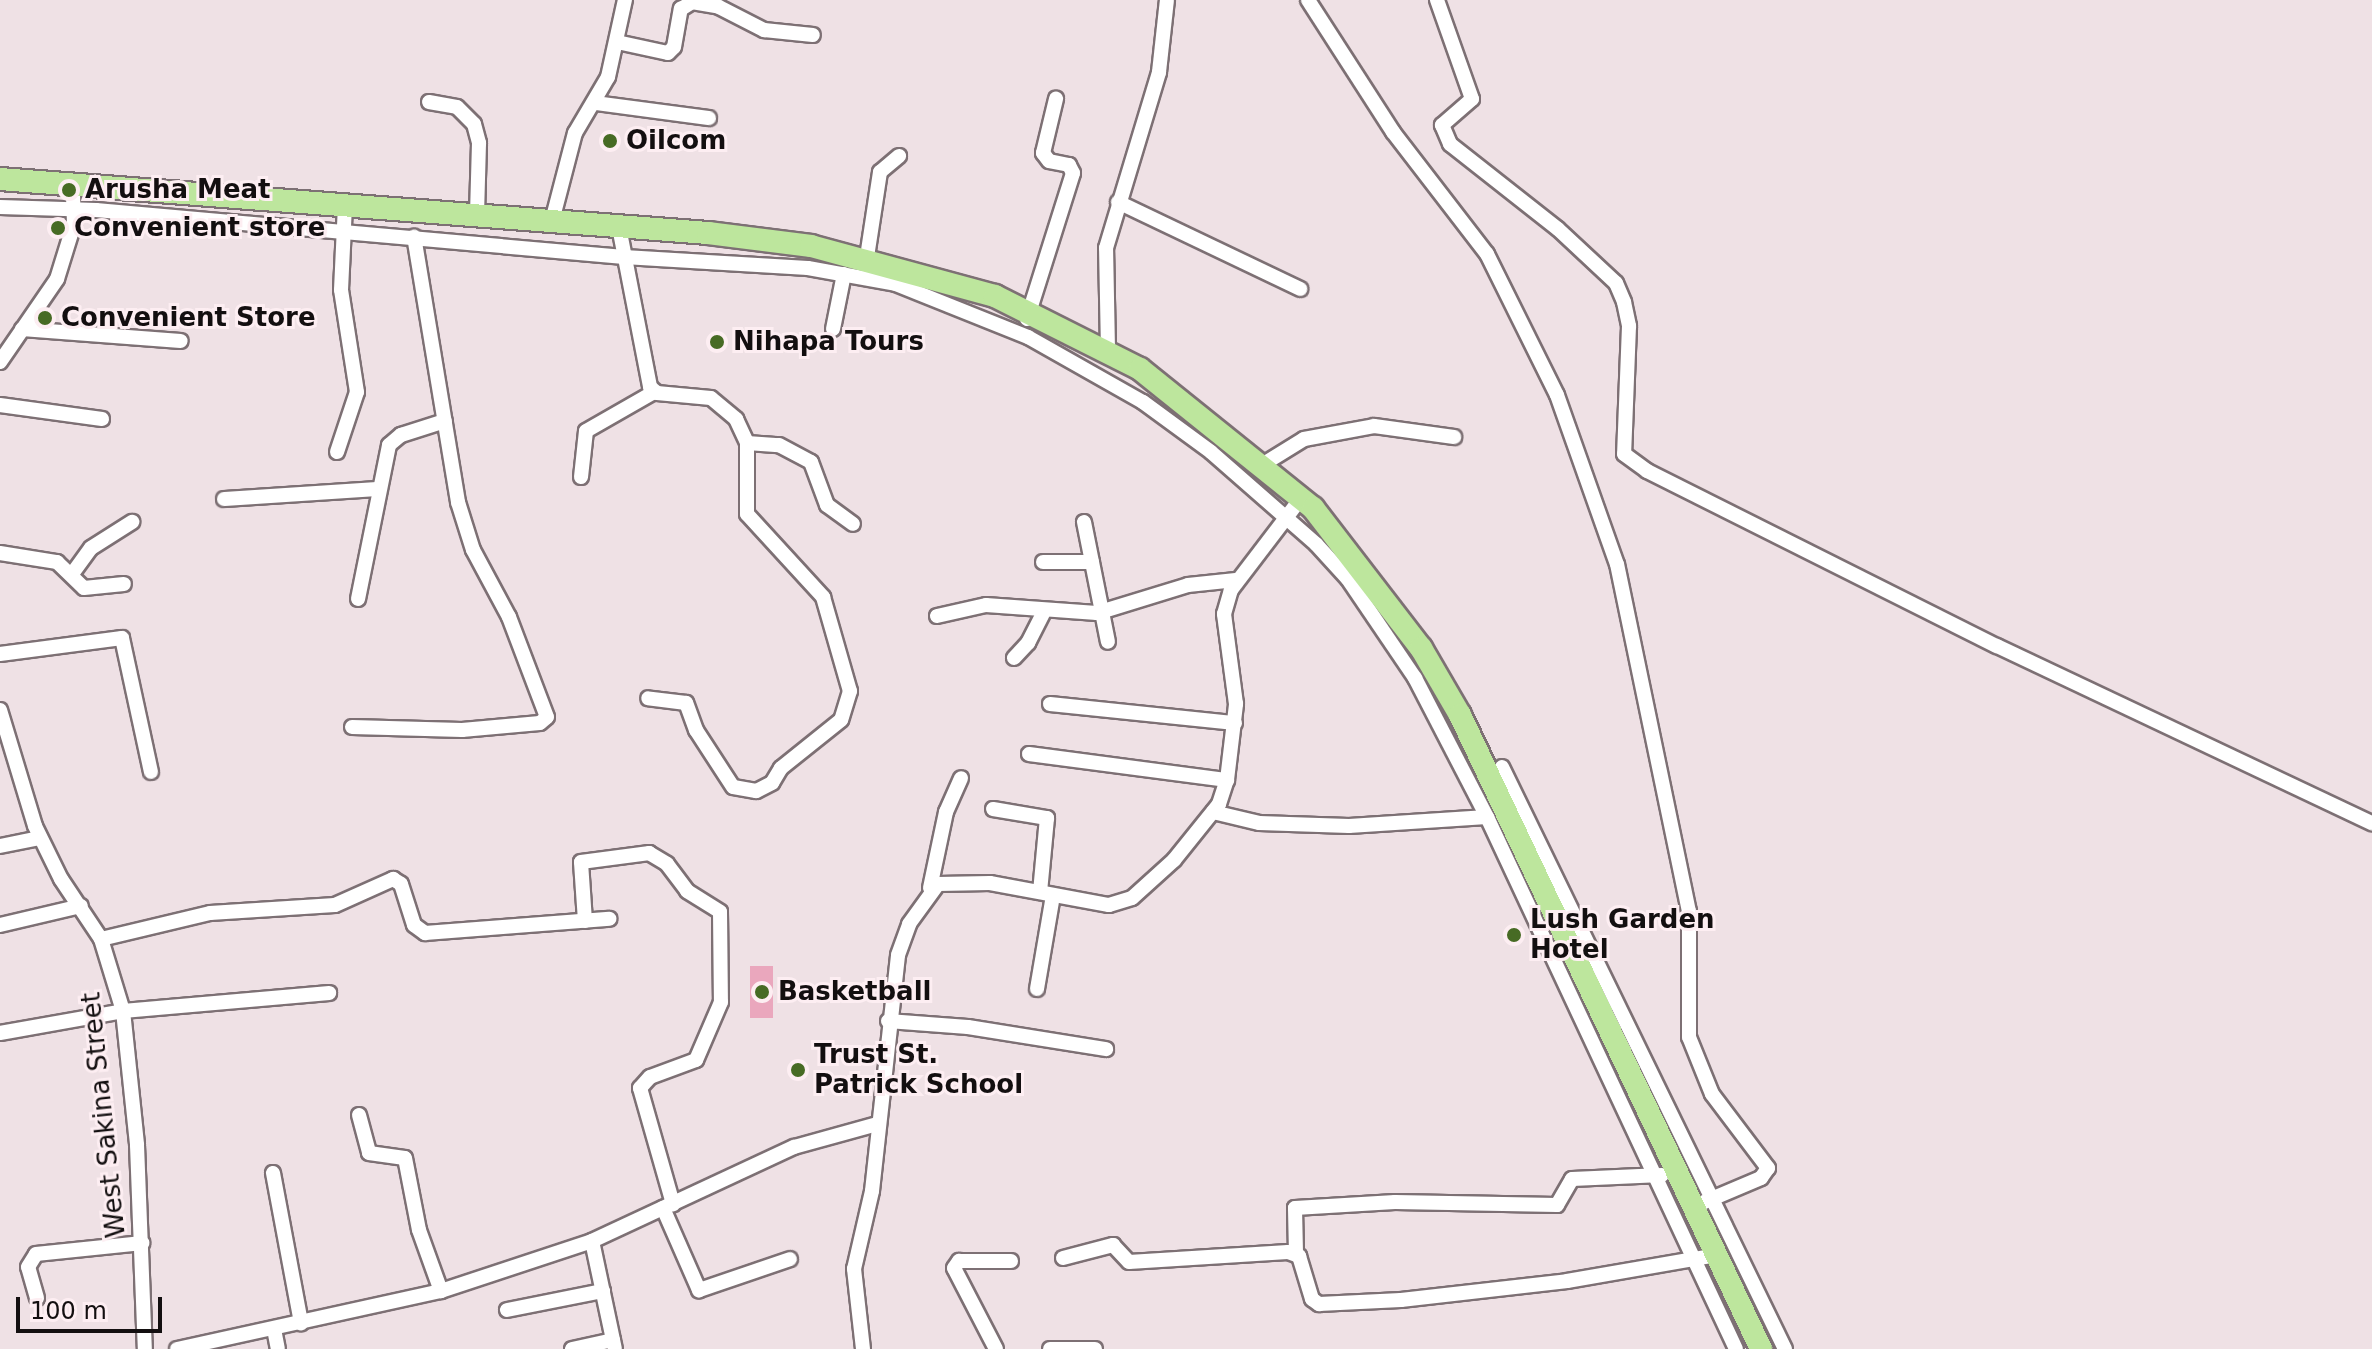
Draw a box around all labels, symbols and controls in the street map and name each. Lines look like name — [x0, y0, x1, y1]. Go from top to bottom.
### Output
place label: Oilcom — [626, 125, 726, 157]
marker: Oilcom — [601, 132, 619, 150]
place label: Arusha Meat — [85, 174, 271, 206]
marker: Arusha Meat — [60, 181, 78, 199]
place label: Convenient store — [74, 212, 325, 244]
marker: Convenient store — [49, 219, 67, 237]
place label: Convenient Store — [61, 302, 316, 334]
marker: Convenient Store — [36, 309, 54, 327]
place label: Nihapa Tours — [733, 326, 924, 358]
marker: Nihapa Tours — [708, 333, 726, 351]
place label: Lush Garden Hotel — [1530, 904, 1715, 966]
marker: Lush Garden Hotel — [1505, 926, 1523, 944]
place label: Basketball — [778, 976, 931, 1008]
marker: Basketball — [753, 983, 771, 1001]
street label: West Sakina Street — [76, 991, 132, 1239]
place label: Trust St. Patrick School — [814, 1039, 1023, 1100]
marker: Trust St. Patrick School — [789, 1061, 807, 1079]
scale bar — [20, 1281, 166, 1331]
text: 100 m — [30, 1297, 107, 1325]

